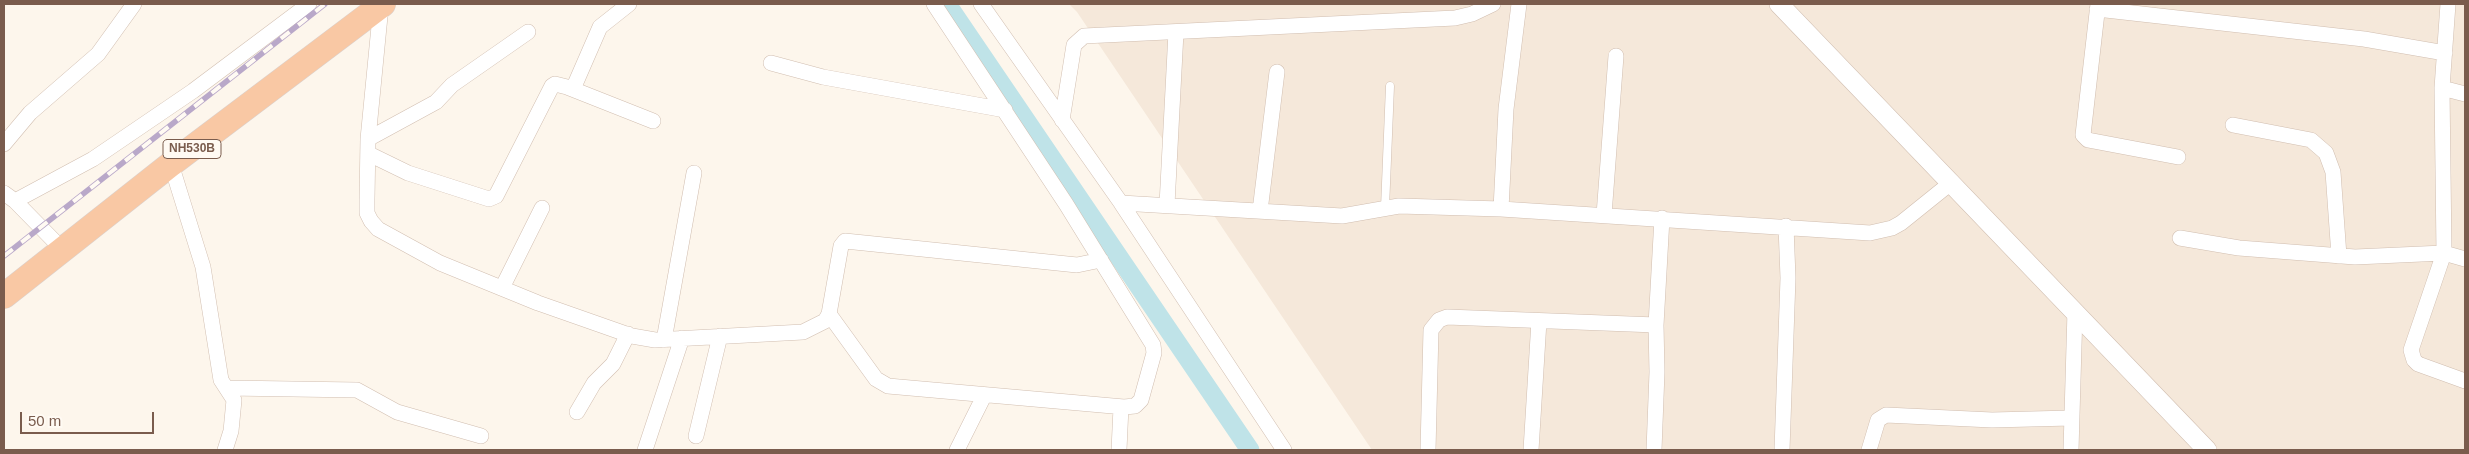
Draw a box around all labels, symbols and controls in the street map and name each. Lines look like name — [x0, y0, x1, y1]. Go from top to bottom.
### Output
road number: NH530B — [163, 140, 221, 158]
scale bar — [22, 402, 156, 434]
text: 50 m — [28, 412, 61, 429]

